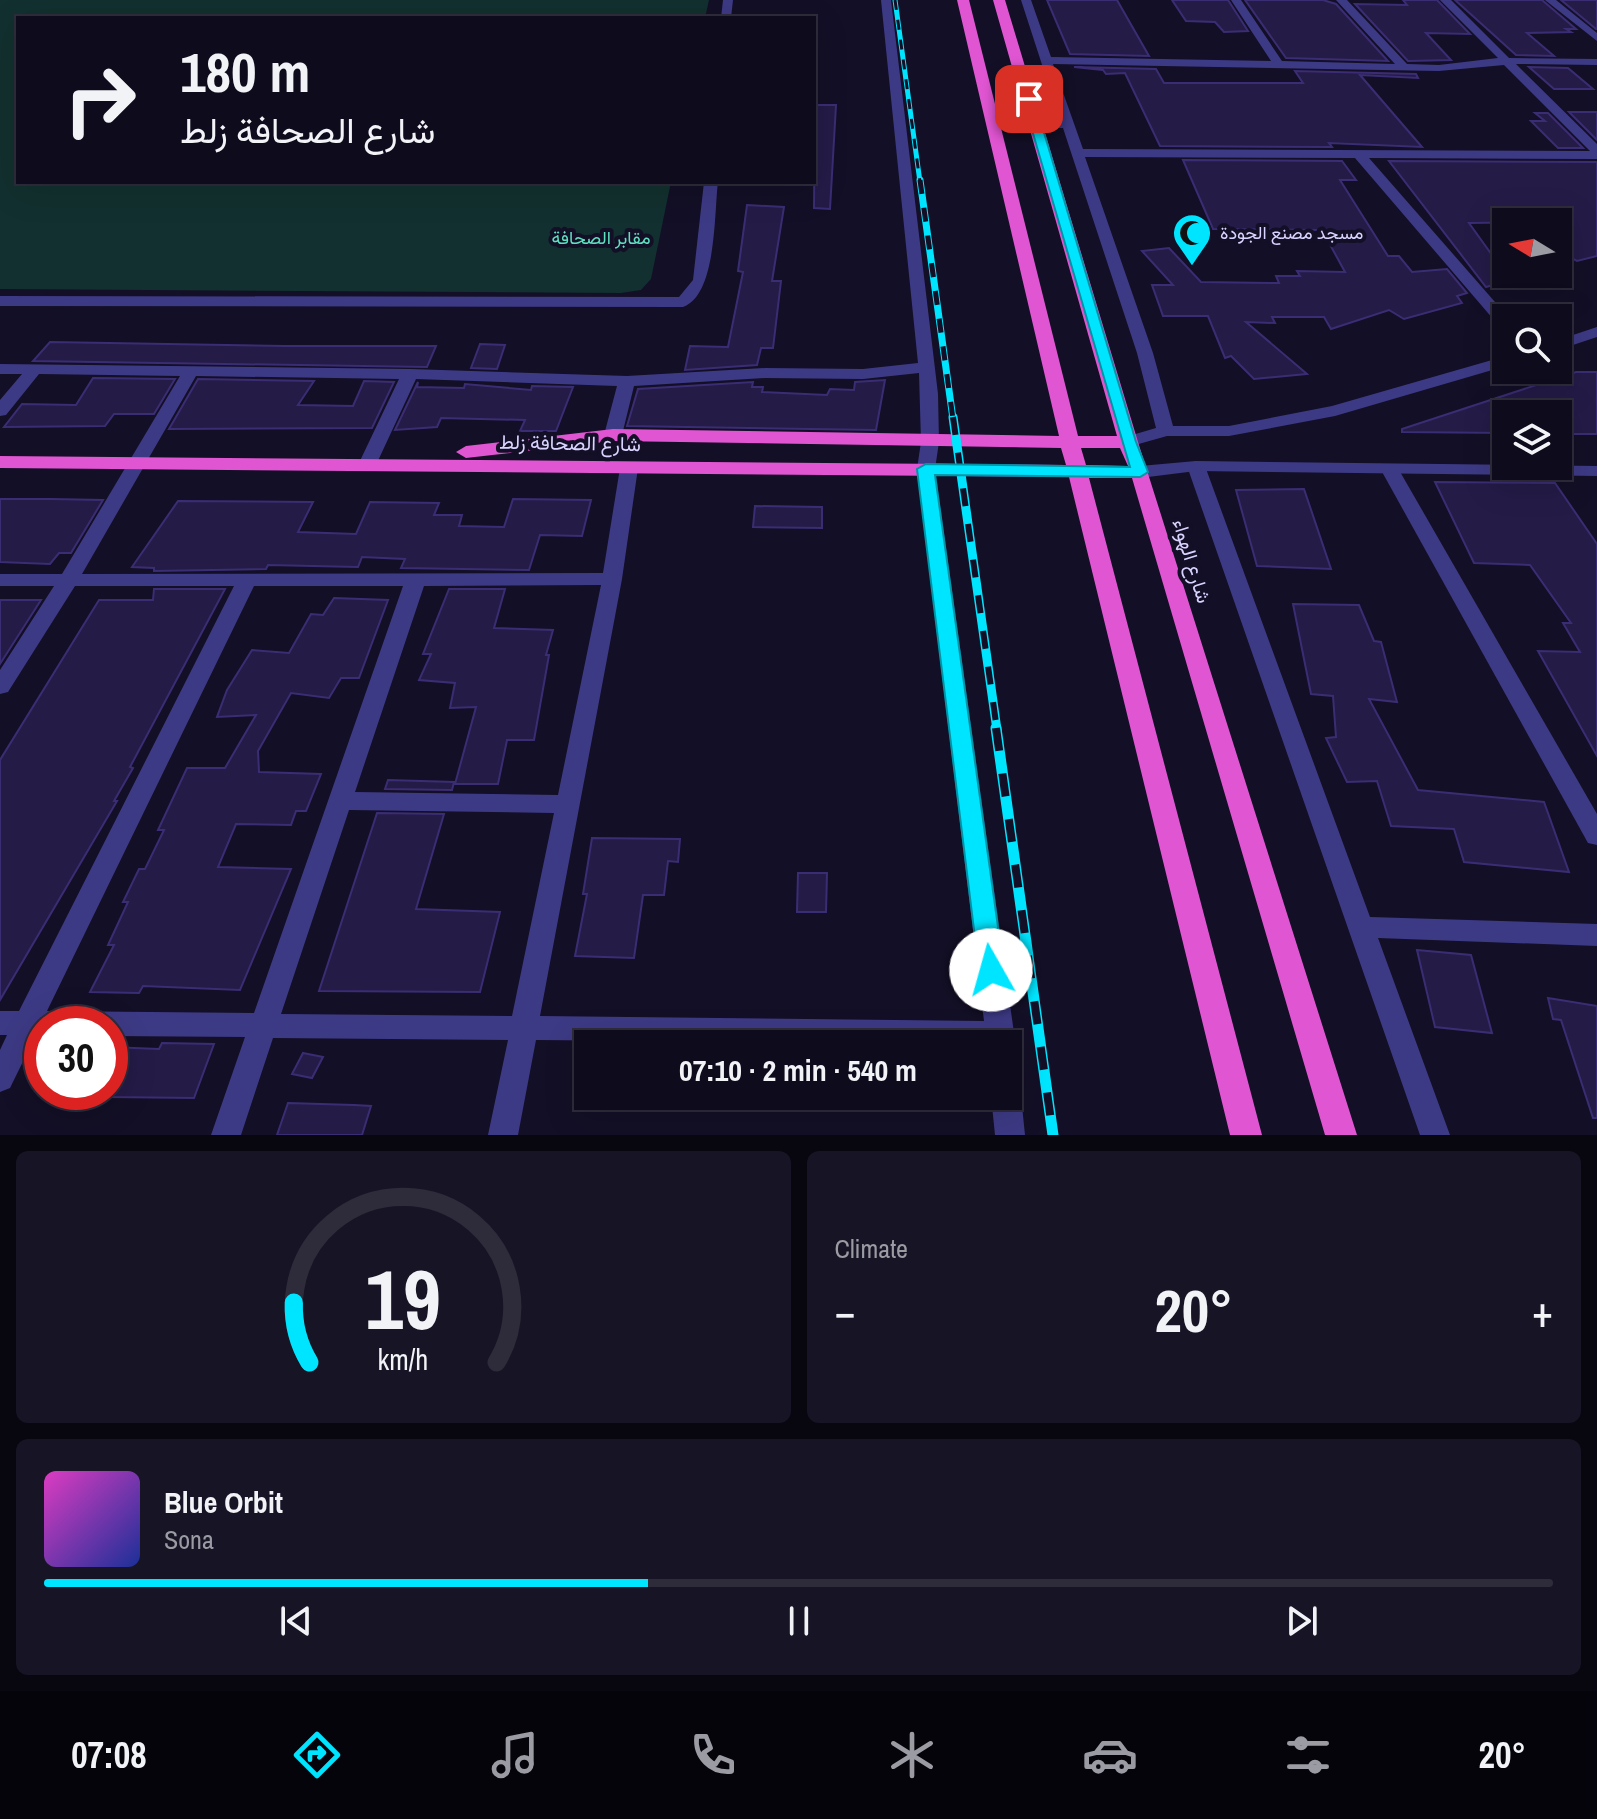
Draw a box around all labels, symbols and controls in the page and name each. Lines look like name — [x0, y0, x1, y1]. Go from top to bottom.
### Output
text: 180 m — [180, 34, 310, 109]
icon: right — [48, 48, 152, 152]
pin — [995, 65, 1063, 133]
icon: arrive — [1007, 77, 1051, 121]
text: شارع الصحافة زلط — [180, 106, 435, 154]
north arrow — [1492, 208, 1572, 288]
map controls — [1492, 208, 1572, 480]
mosque icon: مسجد مصنع الجودة — [1171, 212, 1213, 267]
place label: مسجد مصنع الجودة — [1220, 220, 1363, 245]
park label: مقابر الصحافة — [551, 225, 651, 250]
button: search — [1492, 304, 1572, 384]
button: layers — [1492, 400, 1572, 480]
street label: شارع الصحافة زلط — [499, 428, 641, 458]
street label: شارع الهواء — [1166, 515, 1218, 607]
position arrow — [949, 928, 1033, 1012]
speed limit sign: 30 — [24, 1006, 128, 1110]
text: 07:10 · 2 min · 540 m — [679, 1050, 917, 1090]
text: Climate — [835, 1231, 908, 1266]
text: 19 — [365, 1243, 441, 1355]
text: 20° — [1154, 1270, 1233, 1351]
text: − — [835, 1281, 856, 1341]
text: + — [1532, 1281, 1553, 1341]
text: km/h — [378, 1340, 429, 1379]
text: Blue Orbit — [164, 1482, 283, 1522]
text: Sona — [164, 1522, 214, 1557]
icon: previous — [274, 1599, 318, 1643]
icon: pause — [777, 1599, 821, 1643]
icon: next — [1280, 1599, 1324, 1643]
icon: directions — [289, 1727, 345, 1783]
icon: music — [487, 1727, 543, 1783]
icon: phone — [685, 1727, 741, 1783]
icon: climate — [884, 1727, 940, 1783]
icon: car — [1082, 1727, 1138, 1783]
icon: filters — [1280, 1727, 1336, 1783]
text: 07:08 — [71, 1731, 147, 1779]
text: 20° — [1479, 1731, 1526, 1779]

